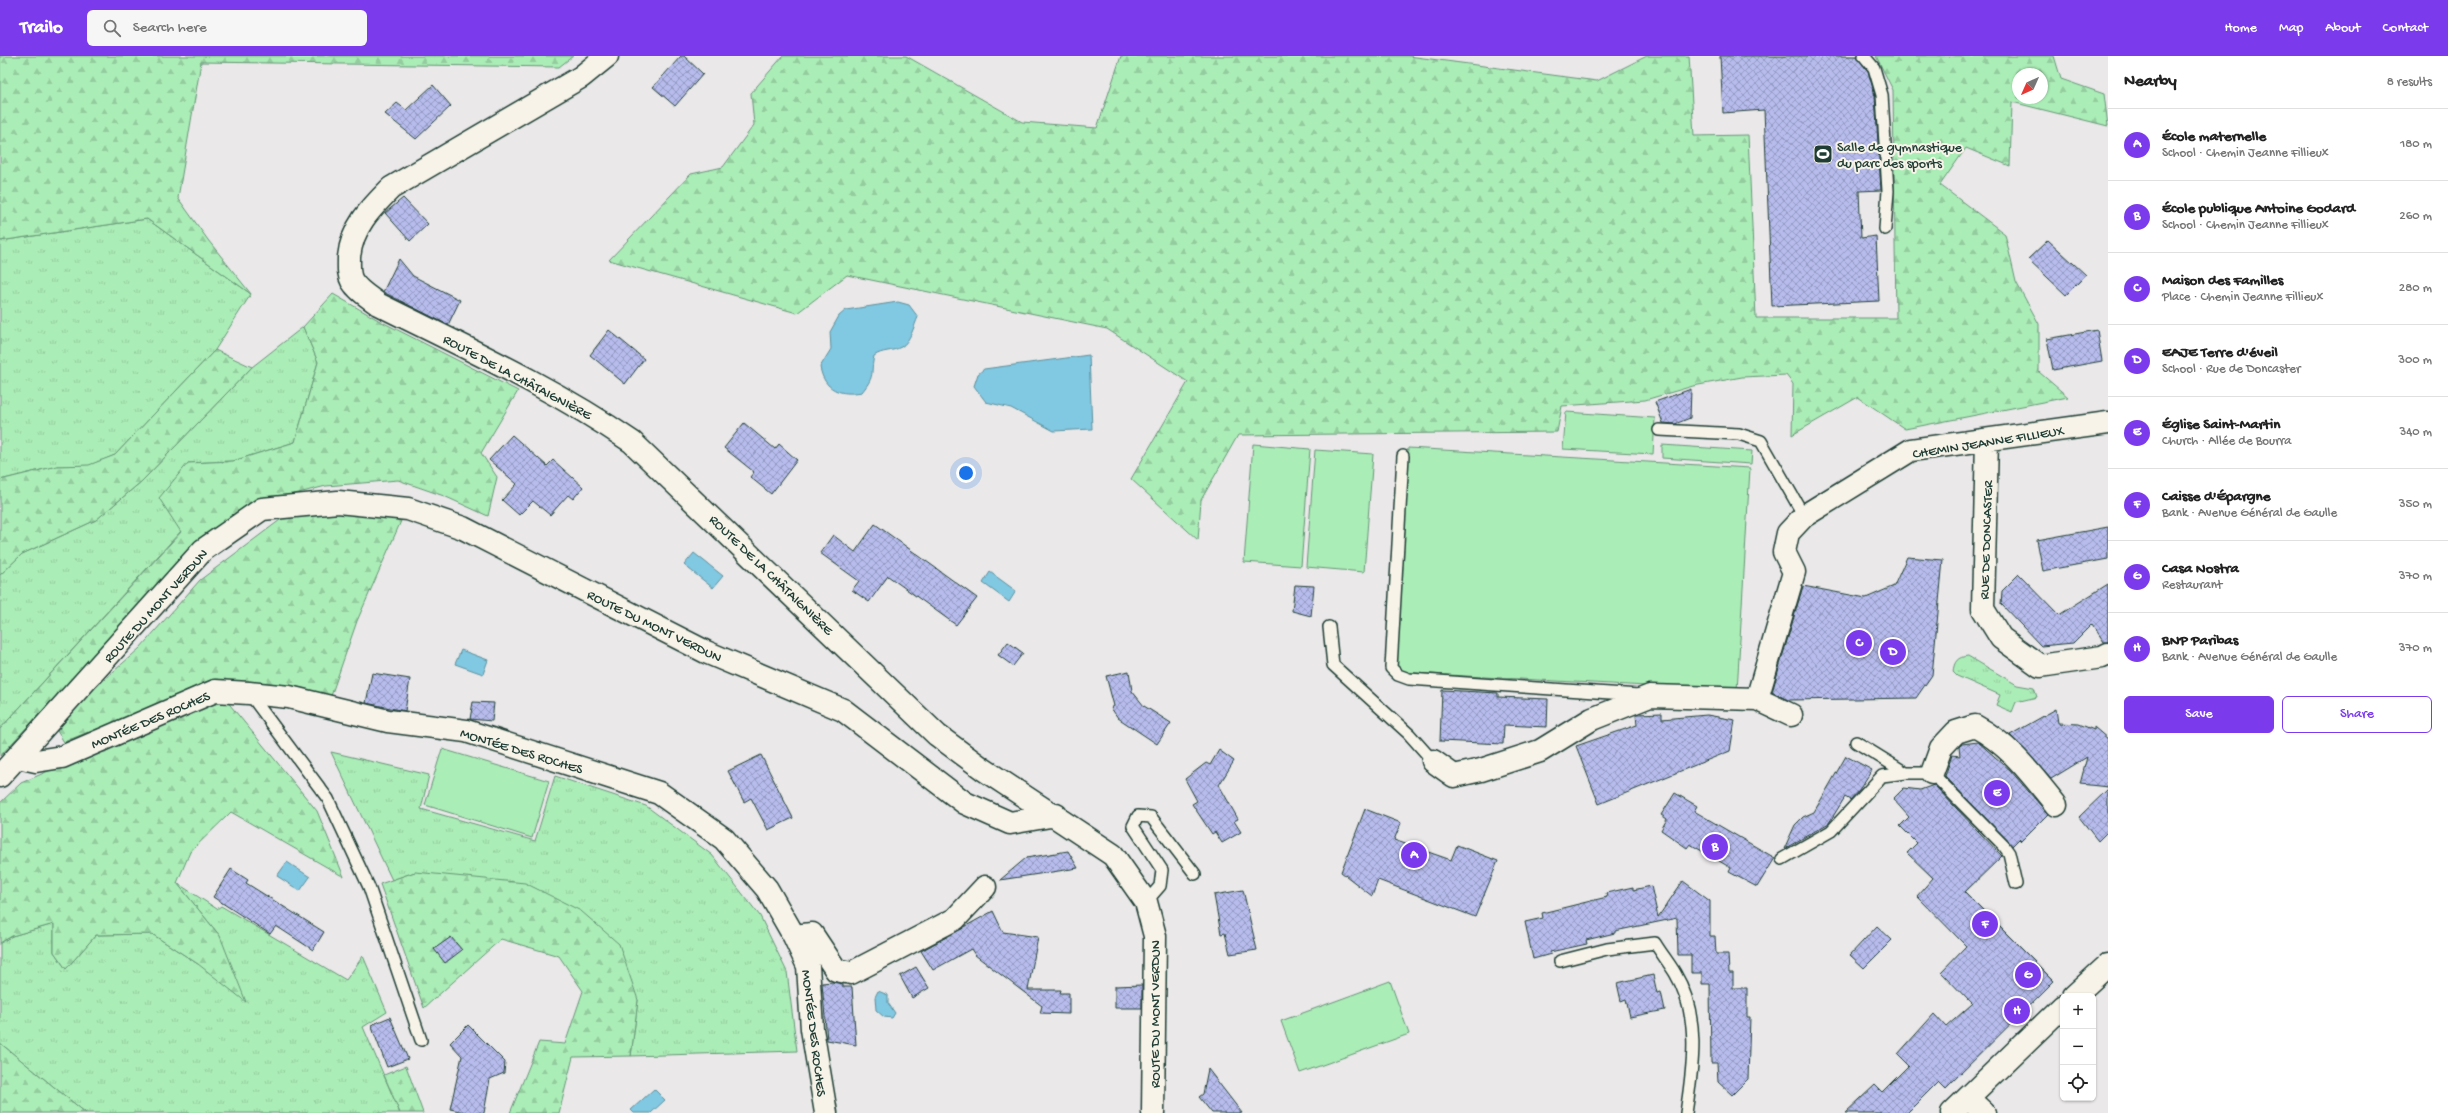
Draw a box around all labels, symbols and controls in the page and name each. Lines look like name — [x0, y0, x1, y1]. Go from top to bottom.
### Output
search box — [87, 10, 367, 46]
text: Trailo — [20, 17, 63, 40]
icon: search — [101, 17, 123, 39]
text: Search here — [133, 19, 207, 37]
text: Home — [2225, 20, 2257, 37]
text: Map — [2279, 20, 2303, 37]
text: About — [2325, 20, 2361, 37]
text: Contact — [2383, 20, 2428, 37]
north arrow — [2012, 68, 2048, 104]
text: Nearby — [2124, 72, 2177, 92]
text: 8 results — [2387, 75, 2432, 90]
text: École maternelle — [2162, 128, 2266, 146]
text: A — [2133, 137, 2141, 152]
text: 180 m — [2400, 137, 2432, 152]
place label: Salle de gymnastique du parc des sports — [1837, 140, 1963, 173]
sports icon: Salle de gymnastique du parc des sports — [1812, 143, 1834, 165]
text: School · Chemin Jeanne Fillieux — [2162, 146, 2329, 161]
text: École publique Antoine Godard — [2162, 200, 2355, 218]
text: B — [2134, 209, 2140, 224]
text: 260 m — [2399, 209, 2432, 224]
text: School · Chemin Jeanne Fillieux — [2162, 218, 2329, 233]
text: Maison des Familles — [2162, 272, 2283, 290]
text: C — [2133, 281, 2141, 296]
text: 280 m — [2399, 281, 2432, 296]
text: Place · Chemin Jeanne Fillieux — [2162, 290, 2323, 305]
street label: ROUTE DE LA CHÂTAIGNIÈRE — [440, 331, 596, 425]
text: EAJE Terre d'éveil — [2162, 344, 2278, 362]
text: D — [2133, 353, 2141, 368]
text: 300 m — [2398, 353, 2432, 368]
text: School · Rue de Doncaster — [2162, 362, 2301, 377]
text: Église Saint-Martin — [2162, 416, 2280, 434]
street label: CHEMIN JEANNE FILLIEUX — [1912, 423, 2066, 464]
text: E — [2133, 425, 2141, 440]
text: 340 m — [2399, 425, 2432, 440]
text: Church · Allée de Bourra — [2162, 434, 2292, 449]
your location — [956, 463, 976, 483]
street label: RUE DE DONCASTER — [1977, 480, 1998, 600]
text: Caisse d'Épargne — [2162, 488, 2270, 506]
text: F — [2134, 497, 2140, 512]
text: 350 m — [2399, 497, 2432, 512]
text: Bank · Avenue Général de Gaulle — [2162, 506, 2337, 521]
street label: ROUTE DE LA CHÂTAIGNIÈRE — [705, 511, 838, 640]
street label: ROUTE DU MONT VERDUN — [101, 546, 213, 667]
text: Casa Nostra — [2162, 560, 2239, 578]
text: G — [2133, 569, 2141, 584]
text: 370 m — [2399, 569, 2432, 584]
text: Restaurant — [2162, 578, 2222, 593]
street label: ROUTE DU MONT VERDUN — [584, 587, 724, 667]
pin: C — [1846, 628, 1872, 658]
text: BNP Paribas — [2162, 632, 2238, 650]
pin: D — [1880, 637, 1906, 667]
text: H — [2133, 641, 2141, 656]
text: 370 m — [2399, 641, 2432, 656]
text: Bank · Avenue Général de Gaulle — [2162, 650, 2337, 665]
street label: MONTÉE DES ROCHES — [89, 688, 214, 754]
button: Save — [2124, 696, 2274, 733]
button: Share — [2282, 696, 2432, 733]
street label: MONTÉE DES ROCHES — [458, 726, 585, 779]
pin: E — [1984, 778, 2010, 808]
pin: B — [1702, 832, 1728, 862]
pin: A — [1401, 840, 1427, 870]
pin: F — [1972, 909, 1998, 939]
street label: ROUTE DU MONT VERDUN — [1148, 940, 1165, 1088]
pin: G — [2015, 960, 2041, 990]
street label: MONTÉE DES ROCHES — [796, 969, 829, 1098]
map controls — [2060, 993, 2096, 1101]
button: + — [2060, 993, 2096, 1029]
pin: H — [2004, 996, 2030, 1026]
button: − — [2060, 1029, 2096, 1065]
button: locate — [2060, 1065, 2096, 1101]

